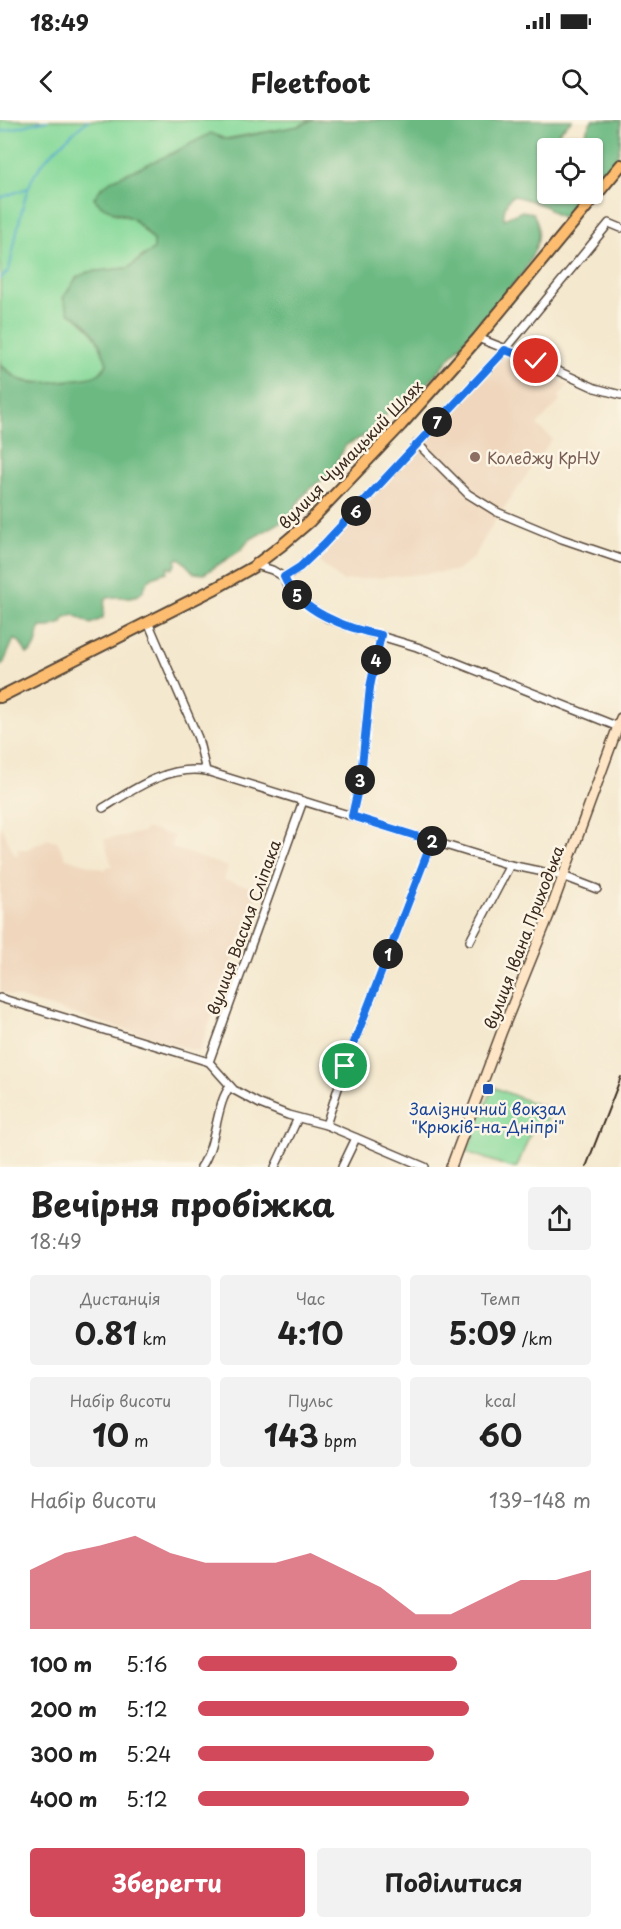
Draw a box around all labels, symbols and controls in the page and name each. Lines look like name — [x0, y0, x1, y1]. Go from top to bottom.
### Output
text: 18:49 — [30, 5, 89, 38]
text: Fleetfoot — [250, 61, 371, 102]
icon: back — [30, 65, 63, 98]
icon: search — [558, 65, 591, 98]
map controls — [537, 138, 603, 204]
button: locate — [537, 138, 603, 204]
pin — [510, 335, 561, 386]
icon: check — [519, 344, 552, 377]
street label: вулиця Чумацький Шлях — [272, 374, 428, 534]
pin: 7 — [422, 407, 452, 437]
text: 7 — [432, 410, 442, 434]
place label: Коледжу КрНУ — [487, 445, 600, 469]
marker: Коледжу КрНУ — [468, 450, 482, 464]
pin: 6 — [341, 496, 371, 526]
text: 6 — [350, 499, 362, 523]
pin: 5 — [282, 580, 312, 610]
text: 5 — [292, 583, 302, 607]
pin: 4 — [361, 645, 391, 675]
text: 4 — [371, 648, 381, 672]
pin: 3 — [345, 765, 375, 795]
text: 3 — [355, 768, 365, 792]
pin: 2 — [417, 826, 447, 856]
text: 2 — [426, 829, 438, 853]
street label: вулиця Василя Сліпака — [200, 836, 286, 1018]
street label: вулиця Івана Приходька — [477, 842, 569, 1032]
pin: 1 — [373, 939, 403, 969]
text: 1 — [384, 942, 392, 966]
pin — [319, 1040, 370, 1091]
icon: arrive — [328, 1049, 361, 1082]
marker: Залізничний вокзал "Крюкiв-на-Днiпрi" — [481, 1082, 495, 1096]
place label: Залізничний вокзал "Крюкiв-на-Днiпрi" — [409, 1096, 566, 1138]
text: Вечірня пробіжка — [30, 1178, 335, 1228]
button: share — [528, 1187, 591, 1250]
text: 18:49 — [30, 1226, 82, 1256]
text: Дистанція — [80, 1286, 161, 1310]
text: Час — [296, 1286, 325, 1310]
text: Темп — [480, 1286, 521, 1310]
text: 0.81 — [75, 1310, 137, 1355]
text: 4:10 — [278, 1310, 343, 1355]
text: 5:09 — [449, 1310, 517, 1355]
text: km — [137, 1326, 166, 1350]
text: /km — [517, 1326, 552, 1350]
text: Набір висоти — [70, 1388, 171, 1412]
text: Пульс — [288, 1388, 333, 1412]
text: kcal — [485, 1388, 516, 1412]
text: 10 — [92, 1412, 129, 1457]
text: 143 — [264, 1412, 319, 1457]
text: 60 — [479, 1412, 522, 1457]
text: m — [129, 1428, 149, 1452]
text: bpm — [319, 1428, 357, 1452]
text: Набір висоти — [30, 1485, 157, 1515]
text: 139–148 m — [489, 1485, 591, 1515]
text: 100 m — [30, 1649, 92, 1679]
text: 5:16 — [126, 1649, 168, 1679]
text: 200 m — [30, 1694, 97, 1724]
text: 5:12 — [126, 1694, 168, 1724]
text: 300 m — [30, 1739, 98, 1769]
text: 5:24 — [126, 1739, 171, 1769]
text: 400 m — [30, 1784, 98, 1814]
text: 5:12 — [126, 1784, 168, 1814]
button: Зберегти — [30, 1848, 305, 1917]
button: Поділитися — [317, 1848, 591, 1917]

